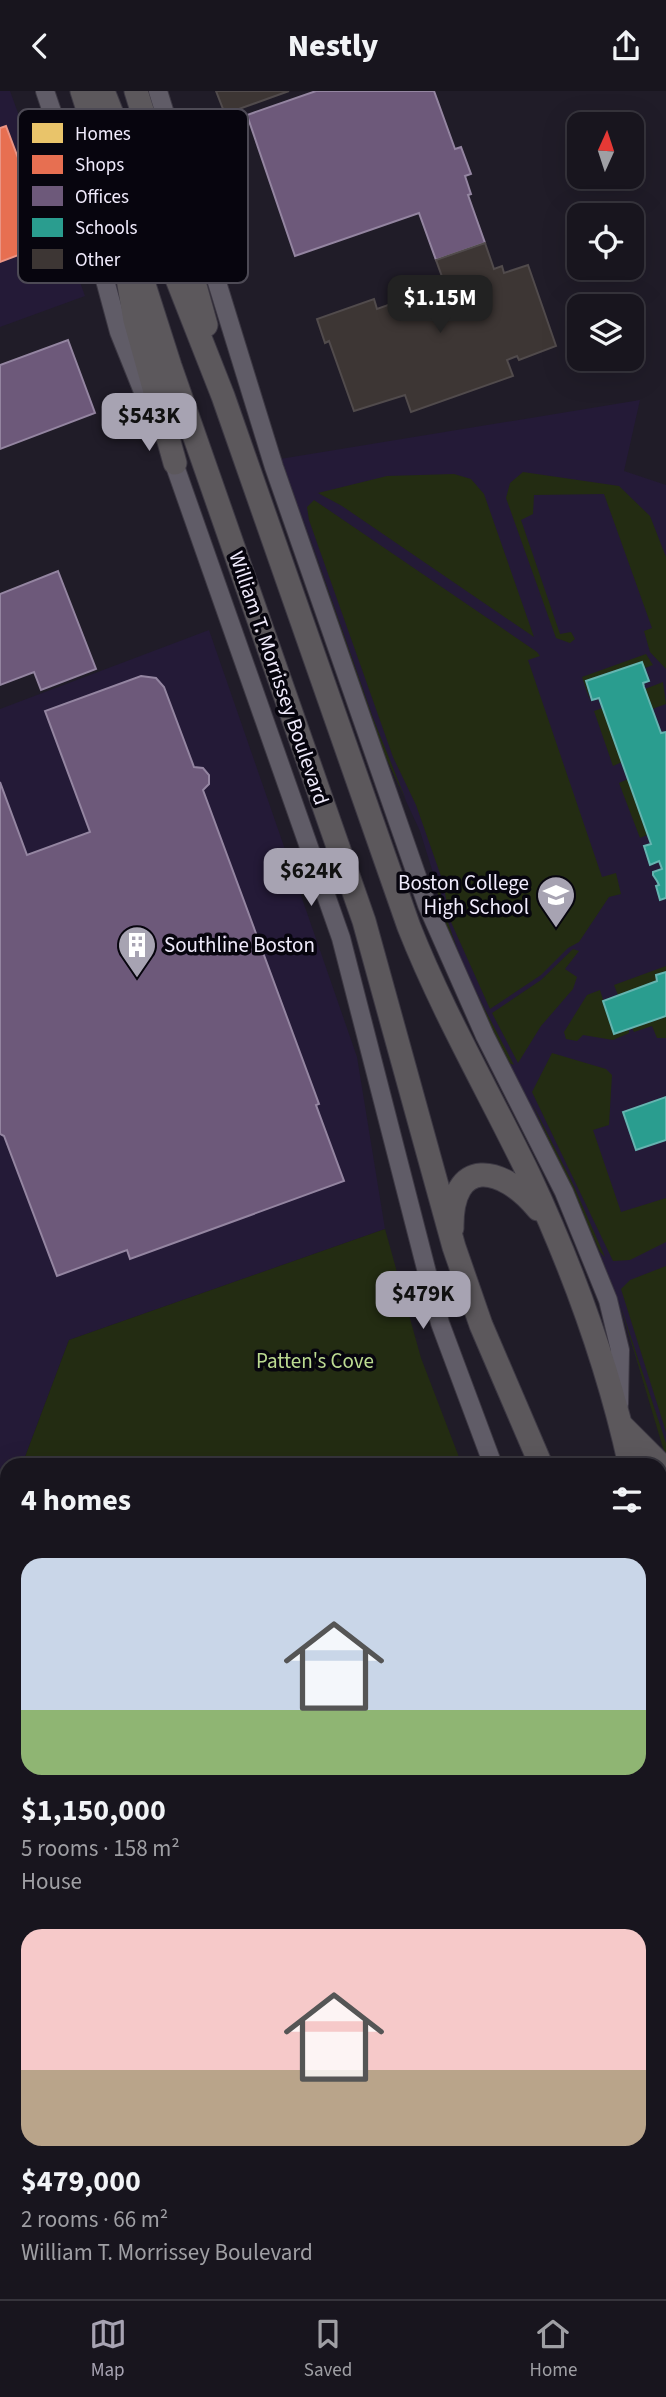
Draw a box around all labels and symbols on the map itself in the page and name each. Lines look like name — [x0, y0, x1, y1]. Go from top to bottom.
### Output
legend — [18, 109, 248, 283]
north arrow — [567, 112, 644, 189]
text: Homes — [75, 121, 131, 148]
text: Shops — [75, 152, 124, 179]
text: Offices — [75, 184, 129, 211]
text: Schools — [75, 215, 138, 242]
text: Other — [75, 247, 121, 274]
pin: $1.15M — [383, 275, 497, 335]
pin: $543K — [100, 393, 198, 453]
street label: William T. Morrissey Boulevard — [221, 547, 337, 809]
pin: $624K — [262, 849, 360, 908]
place label: Boston College High School — [398, 868, 529, 922]
school or university icon: Boston College High School — [535, 874, 577, 929]
building icon: Southline Boston — [116, 924, 158, 979]
place label: Southline Boston — [164, 930, 315, 960]
pin: $479K — [374, 1271, 472, 1331]
park label: Patten's Cove — [256, 1346, 374, 1376]

